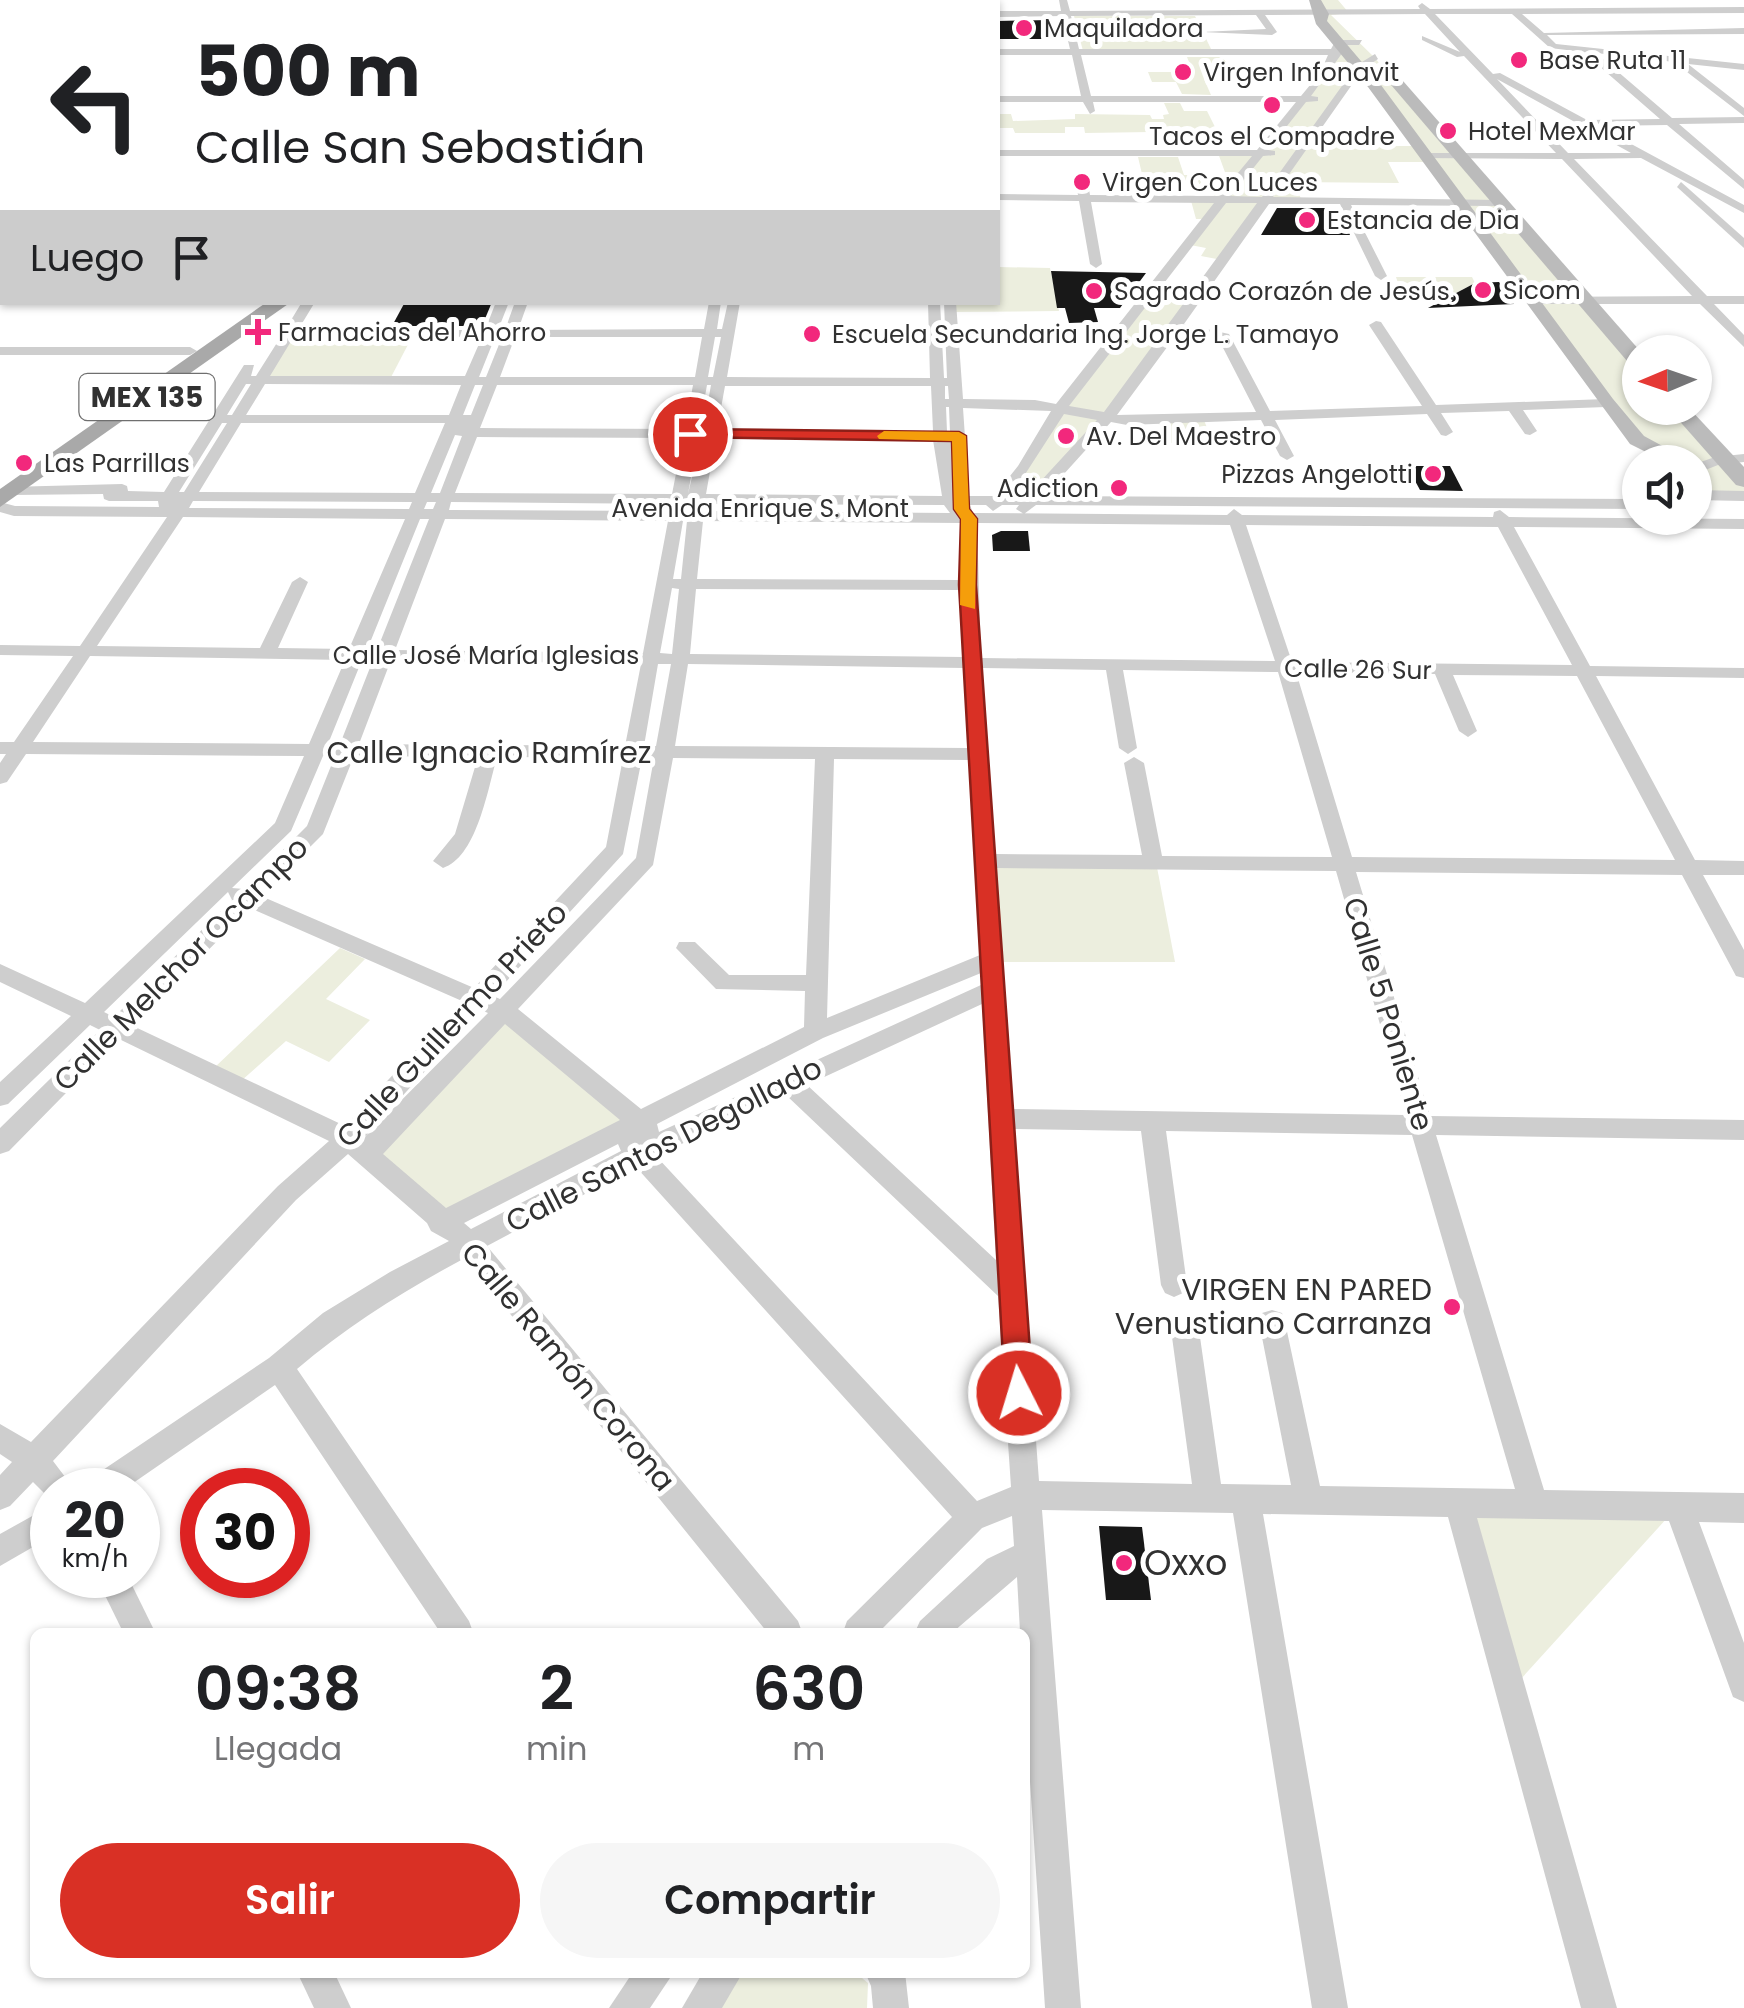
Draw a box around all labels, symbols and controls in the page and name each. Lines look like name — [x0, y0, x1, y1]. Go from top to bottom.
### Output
place label: Maquiladora — [1044, 11, 1204, 46]
marker: Maquiladora — [1013, 17, 1035, 39]
text: 500 m — [195, 22, 421, 121]
icon: left — [30, 40, 160, 170]
place label: Base Ruta 11 — [1539, 43, 1686, 78]
marker: Base Ruta 11 — [1508, 49, 1530, 71]
place label: Virgen Infonavit — [1203, 55, 1399, 90]
marker: Virgen Infonavit — [1172, 61, 1194, 83]
marker: Tacos el Compadre — [1261, 94, 1283, 116]
place label: Hotel MexMar — [1468, 114, 1635, 149]
text: Calle San Sebastián — [195, 116, 645, 179]
place label: Tacos el Compadre — [1149, 119, 1395, 154]
marker: Hotel MexMar — [1437, 120, 1459, 142]
place label: Virgen Con Luces — [1102, 165, 1318, 200]
marker: Virgen Con Luces — [1071, 171, 1093, 193]
place label: Estancia de Dia — [1327, 203, 1520, 238]
marker: Estancia de Dia — [1296, 209, 1318, 231]
icon: arrive — [164, 230, 219, 285]
text: Luego — [30, 231, 144, 284]
place label: Sicom — [1503, 273, 1581, 308]
place label: Sagrado Corazón de Jesús. — [1114, 274, 1455, 309]
marker: Sicom — [1472, 279, 1494, 301]
marker: Sagrado Corazón de Jesús. — [1083, 280, 1105, 302]
place label: Farmacias del Ahorro — [278, 315, 546, 350]
place label: Escuela Secundaria Ing. Jorge L. Tamayo — [832, 317, 1339, 352]
marker: Farmacias del Ahorro — [247, 321, 269, 343]
marker: Escuela Secundaria Ing. Jorge L. Tamayo — [801, 323, 823, 345]
north arrow — [1622, 335, 1712, 425]
map controls — [1622, 335, 1712, 535]
road number: MEX 135 — [80, 374, 214, 420]
pin — [648, 392, 733, 477]
icon: arrive — [663, 407, 718, 462]
place label: Av. Del Maestro — [1086, 419, 1276, 454]
marker: Av. Del Maestro — [1055, 425, 1077, 447]
button: sound — [1622, 445, 1712, 535]
place label: Las Parrillas — [44, 446, 190, 481]
marker: Las Parrillas — [13, 452, 35, 474]
place label: Pizzas Angelotti — [1221, 457, 1413, 492]
marker: Pizzas Angelotti — [1422, 463, 1444, 485]
place label: Adiction — [997, 471, 1099, 506]
marker: Adiction — [1108, 477, 1130, 499]
street label: Avenida Enrique S. Mont — [611, 491, 909, 526]
street label: Calle José María Iglesias — [333, 638, 639, 673]
street label: Calle 26 Sur — [1284, 651, 1432, 688]
street label: Calle Ignacio Ramírez — [327, 731, 652, 774]
street label: Calle Melchor Ocampo — [44, 827, 318, 1101]
street label: Calle Guillermo Prieto — [326, 892, 577, 1157]
street label: Calle 5 Poniente — [1333, 892, 1444, 1136]
street label: Calle Santos Degollado — [498, 1046, 829, 1243]
street label: Calle Ramón Corona — [451, 1233, 685, 1500]
place label: VIRGEN EN PARED Venustiano Carranza — [1115, 1268, 1432, 1345]
marker: VIRGEN EN PARED Venustiano Carranza — [1441, 1296, 1463, 1318]
position arrow — [967, 1341, 1071, 1445]
speed limit sign: 30 — [180, 1468, 310, 1598]
text: 20 — [64, 1485, 126, 1556]
place label: Oxxo — [1144, 1538, 1227, 1587]
text: km/h — [62, 1541, 128, 1576]
marker: Oxxo — [1113, 1552, 1135, 1574]
text: 09:38 — [195, 1647, 361, 1731]
text: 2 — [540, 1647, 574, 1731]
text: 630 — [752, 1647, 865, 1731]
text: Llegada — [214, 1726, 342, 1771]
text: min — [526, 1726, 587, 1771]
text: m — [792, 1726, 825, 1771]
button: Salir — [60, 1843, 520, 1958]
button: Compartir — [540, 1843, 1000, 1958]

